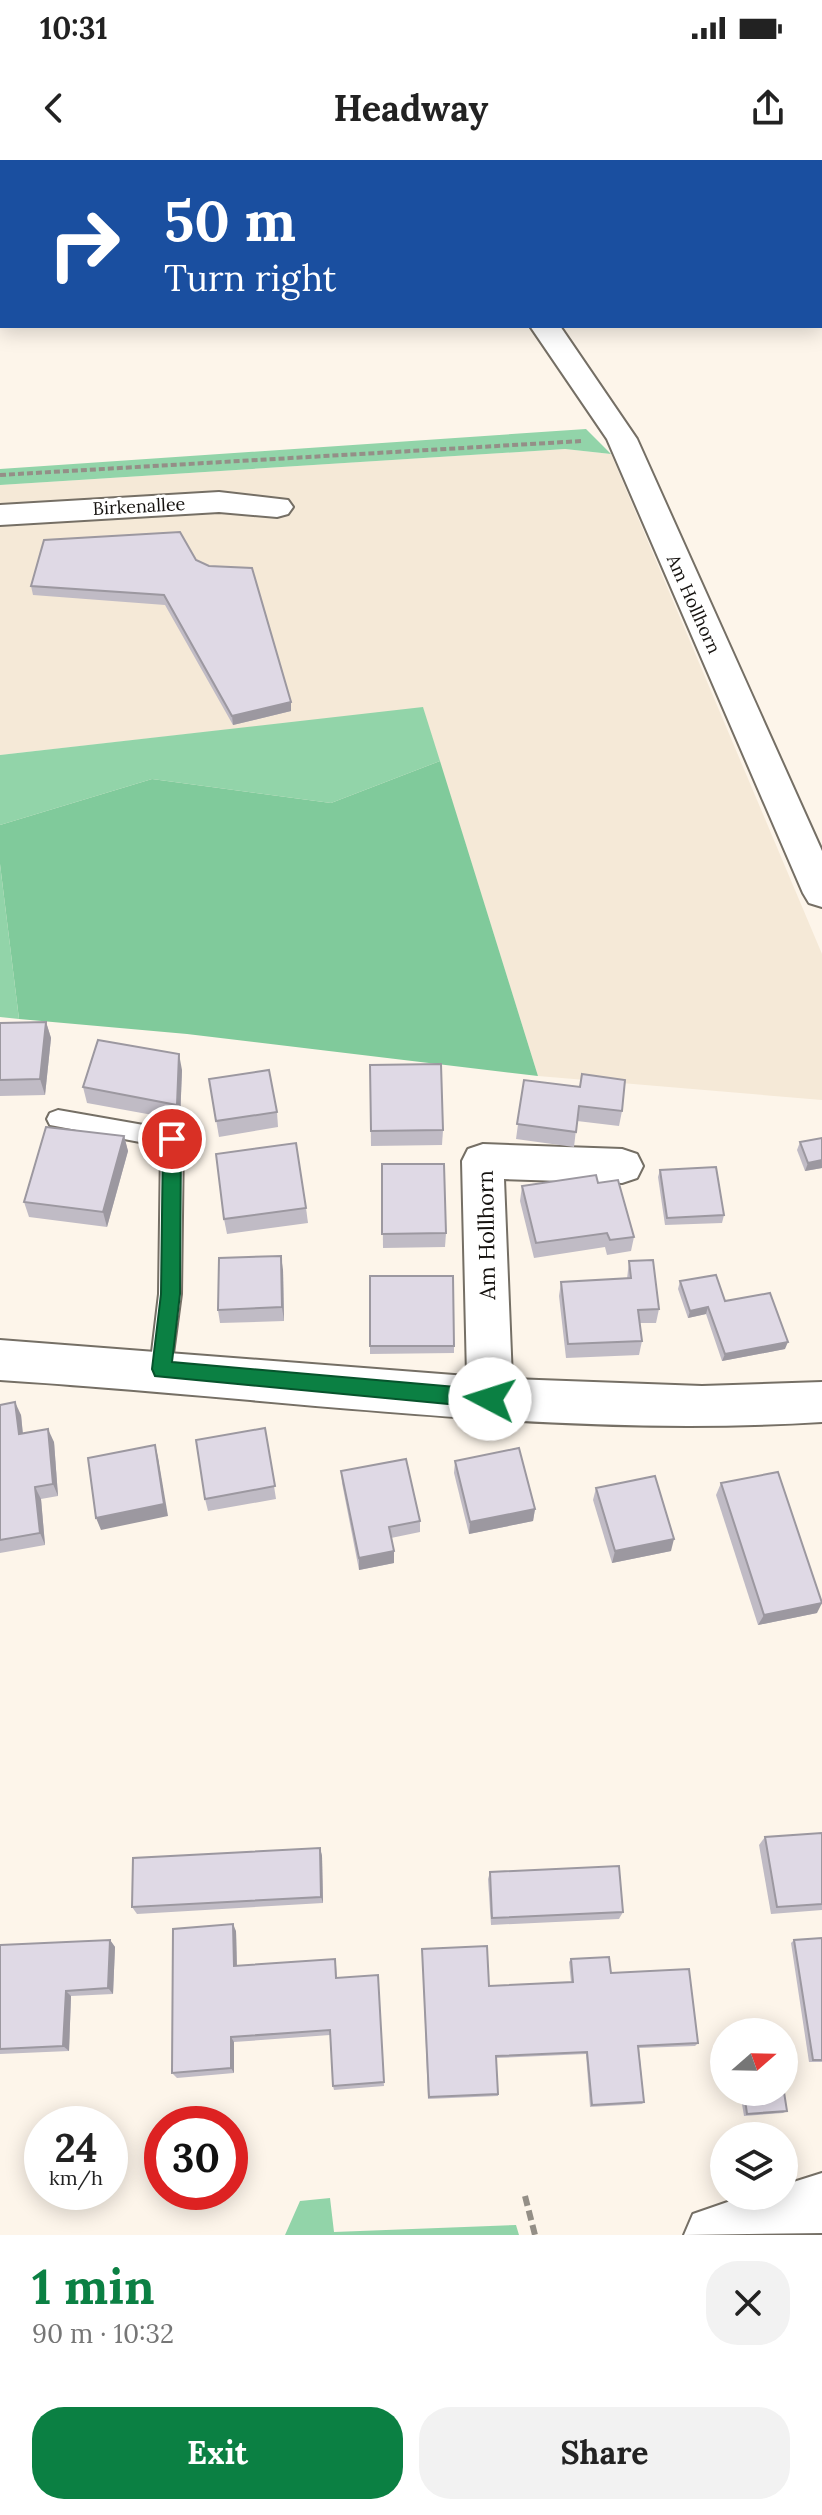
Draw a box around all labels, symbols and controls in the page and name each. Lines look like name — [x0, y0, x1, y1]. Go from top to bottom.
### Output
text: 10:31 — [40, 9, 108, 47]
text: Headway — [334, 85, 488, 131]
icon: back — [32, 86, 76, 130]
icon: share — [746, 86, 790, 130]
text: 50 m — [164, 185, 296, 256]
icon: right — [32, 192, 136, 296]
text: Turn right — [164, 255, 337, 301]
street label: Birkenallee — [92, 492, 186, 520]
street label: Am Hollhorn — [662, 550, 726, 657]
pin — [138, 1105, 206, 1173]
icon: arrive — [150, 1117, 194, 1161]
street label: Am Hollhorn — [471, 1170, 501, 1301]
position arrow — [448, 1357, 532, 1441]
north arrow — [710, 2018, 798, 2106]
map controls — [710, 2018, 798, 2210]
speed limit sign: 30 — [144, 2106, 248, 2210]
text: 24 — [54, 2122, 98, 2173]
button: layers — [710, 2122, 798, 2210]
text: km/h — [49, 2165, 103, 2190]
text: 1 min — [32, 2256, 155, 2317]
button: close — [706, 2261, 790, 2345]
text: 90 m · 10:32 — [32, 2317, 174, 2350]
button: Exit — [32, 2407, 403, 2499]
button: Share — [419, 2407, 790, 2499]

